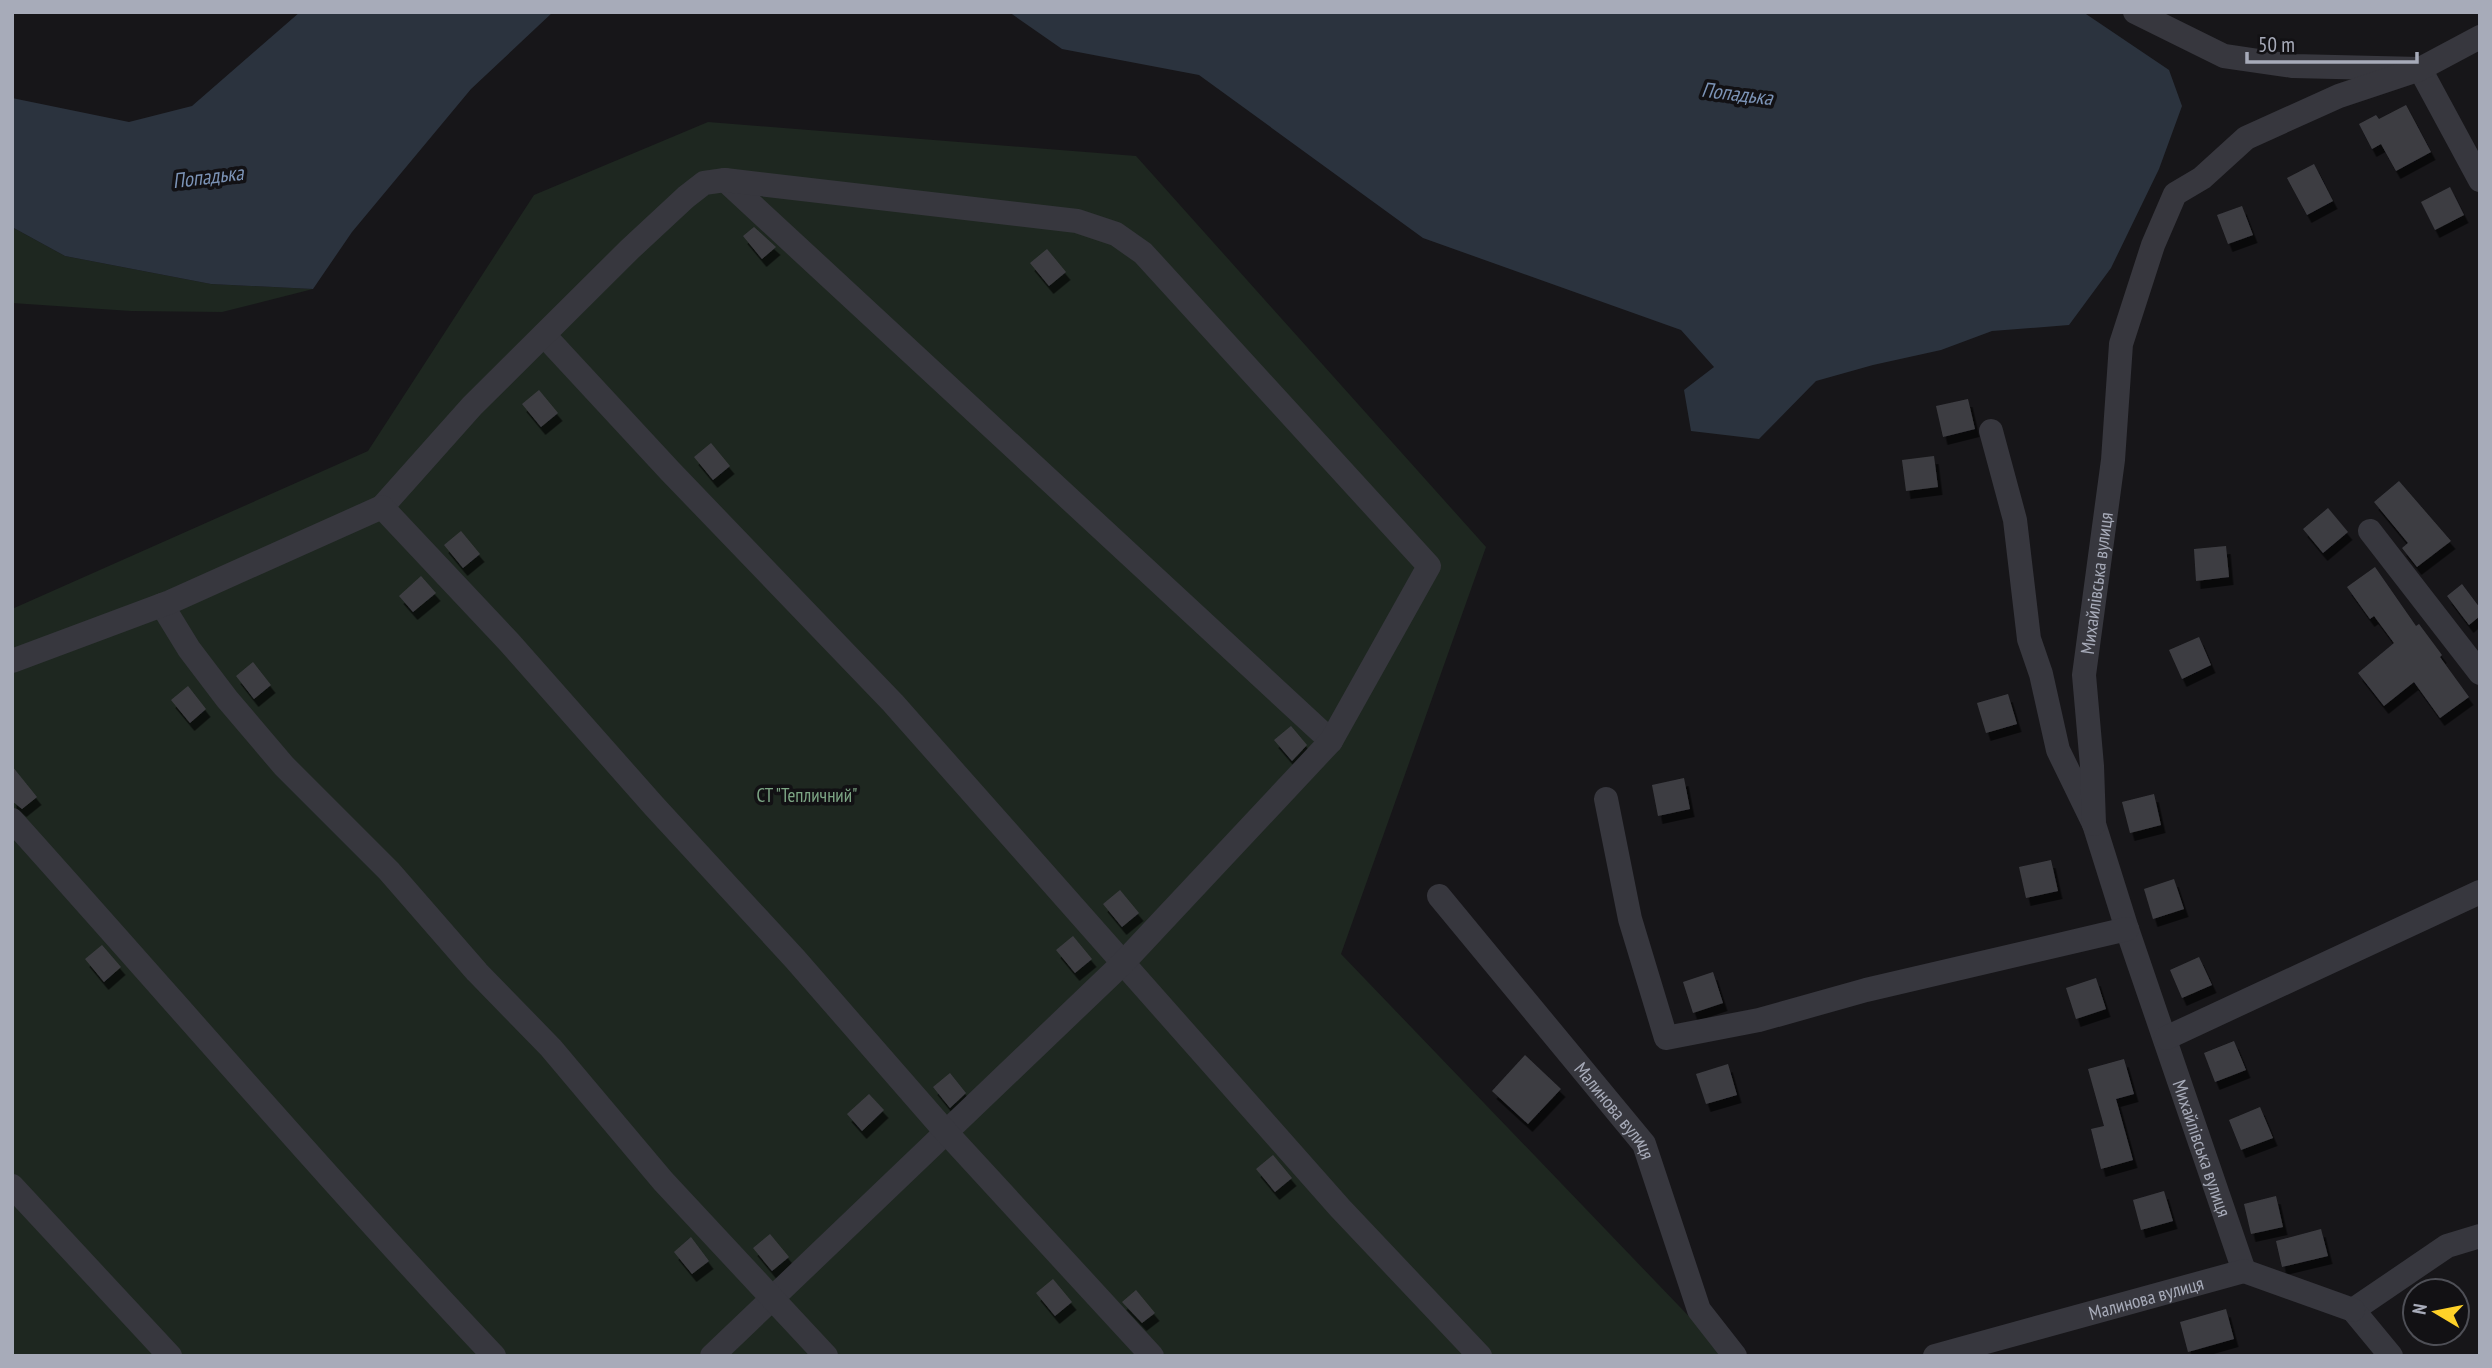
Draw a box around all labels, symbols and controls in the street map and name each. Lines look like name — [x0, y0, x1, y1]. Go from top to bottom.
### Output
scale bar — [2247, 21, 2417, 65]
text: 50 m — [2258, 31, 2295, 58]
water label: Попадька — [1700, 76, 1776, 111]
water label: Попадька — [171, 159, 247, 194]
street label: Михайлівська вулиця — [2075, 511, 2118, 656]
park label: СТ "Тепличний" — [756, 783, 858, 807]
street label: Малинова вулиця — [1569, 1057, 1660, 1162]
street label: Михайлівська вулиця — [2168, 1077, 2237, 1220]
street label: Малинова вулиця — [2086, 1271, 2206, 1325]
north arrow — [2401, 1277, 2471, 1347]
text: N — [2407, 1302, 2432, 1316]

